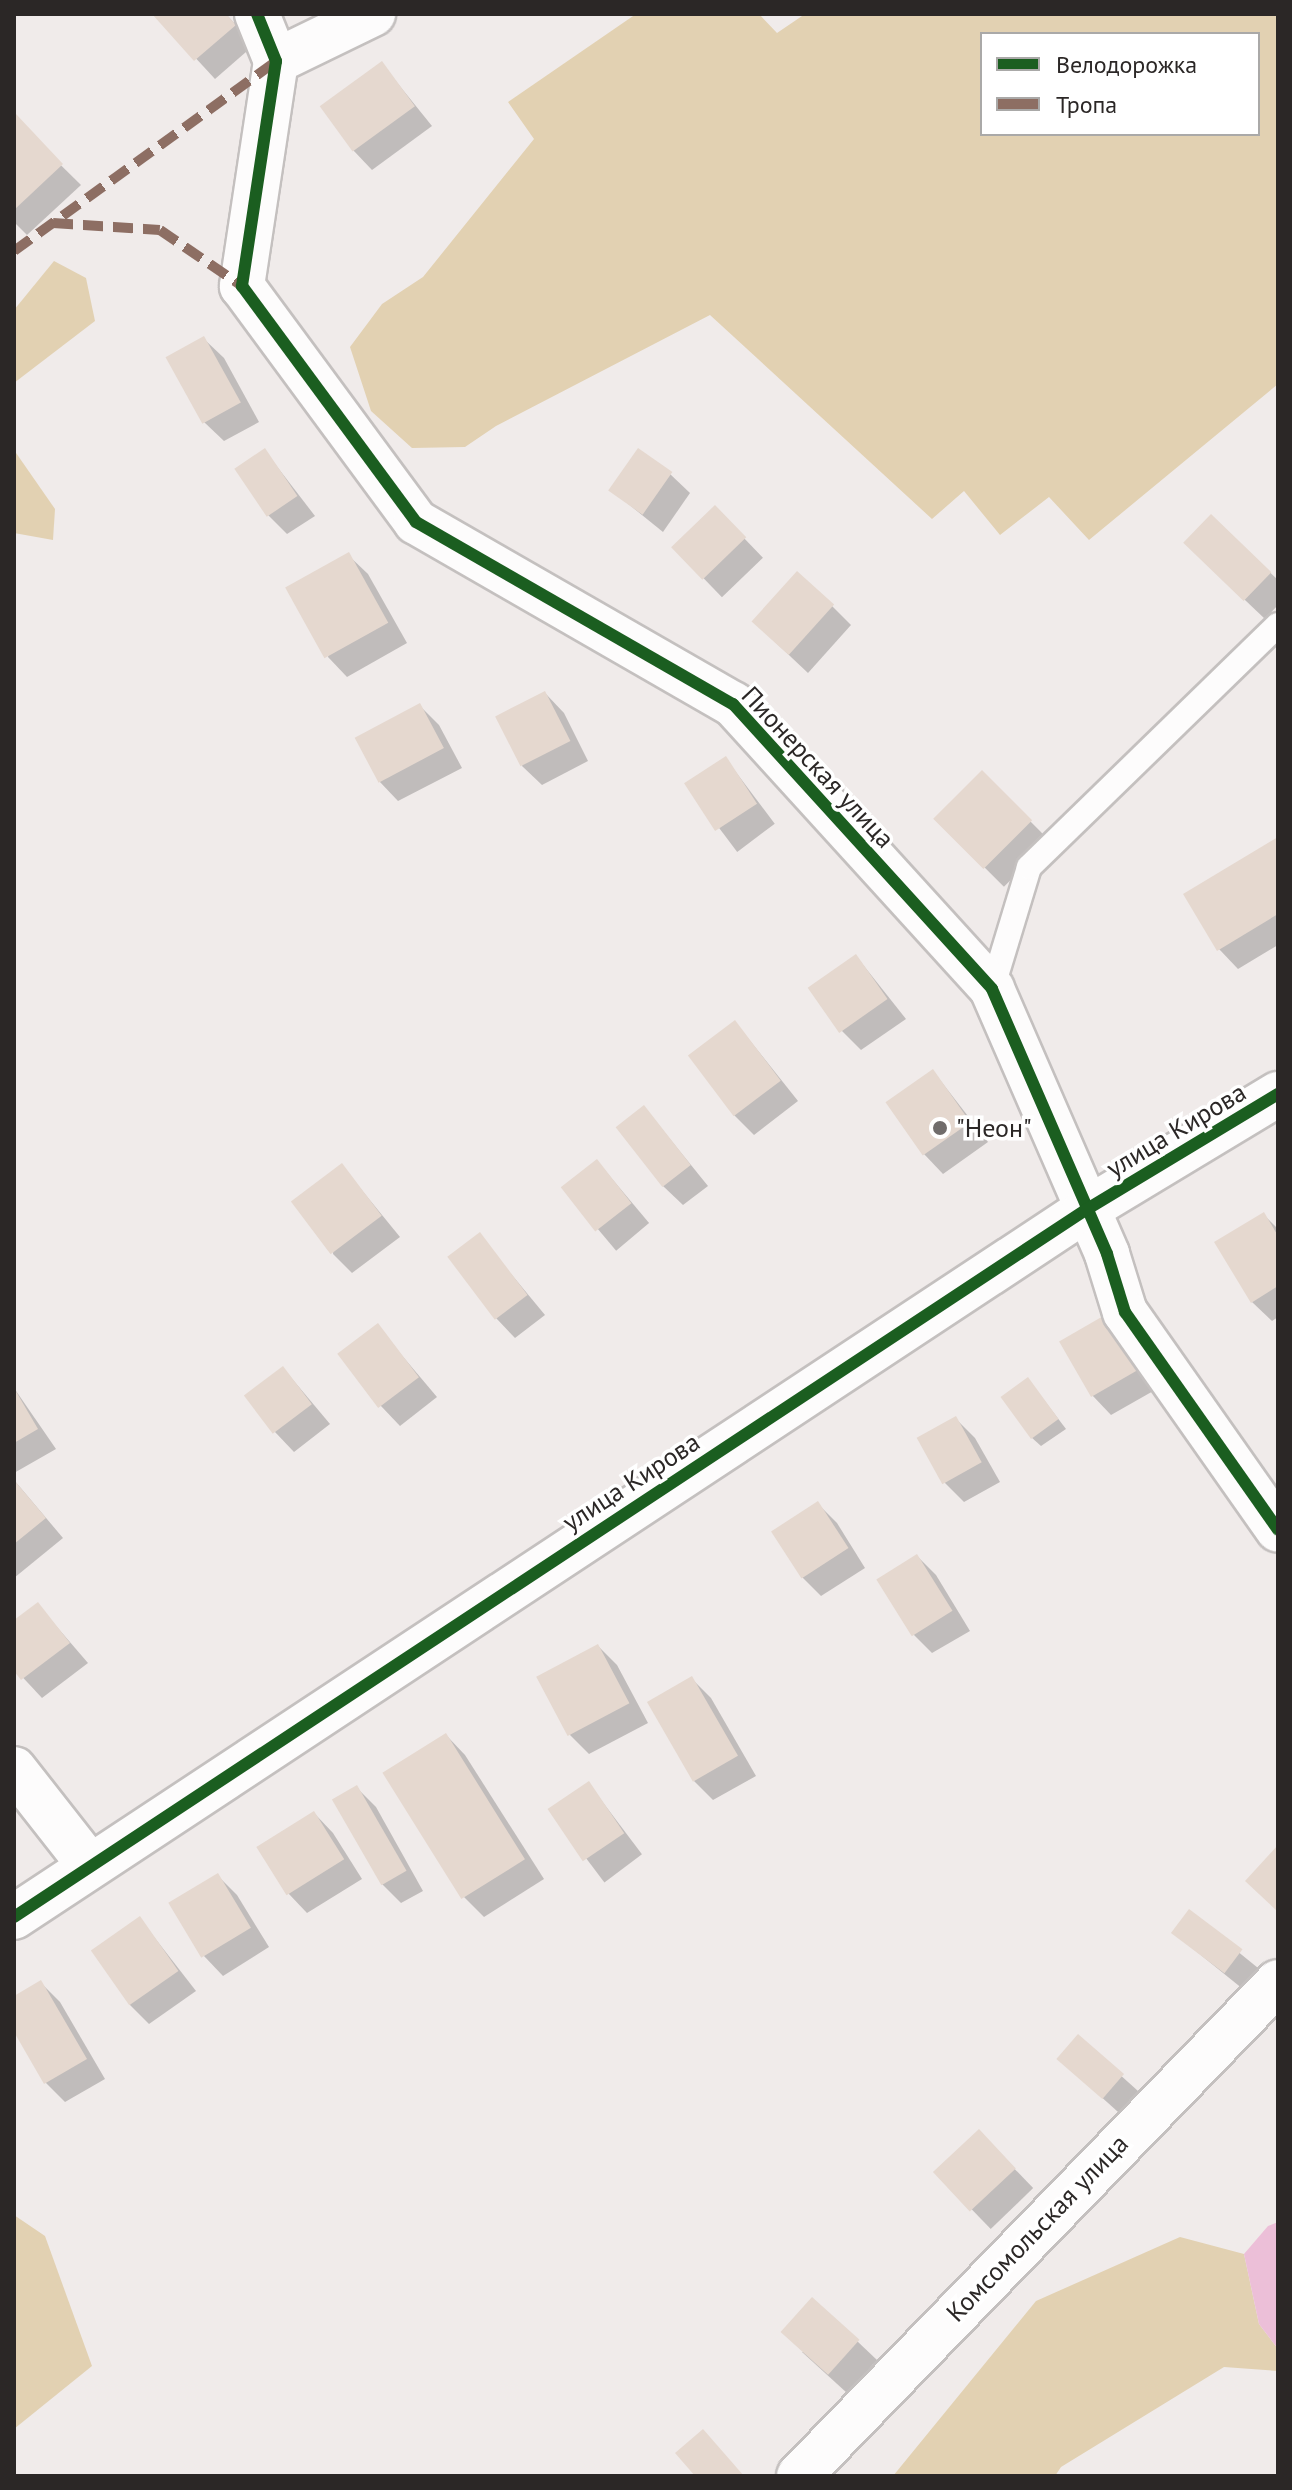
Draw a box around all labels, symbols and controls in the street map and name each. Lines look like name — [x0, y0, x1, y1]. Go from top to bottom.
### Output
legend — [980, 32, 1260, 136]
text: Велодорожка — [1056, 49, 1197, 80]
text: Тропа — [1056, 89, 1117, 120]
street label: Пионерская улица — [735, 680, 901, 854]
street label: улица Кирова — [1101, 1076, 1251, 1184]
place label: "Неон" — [956, 1112, 1032, 1144]
marker: "Неон" — [931, 1119, 949, 1137]
street label: улица Кирова — [557, 1426, 705, 1538]
street label: Комсомольская улица — [940, 2128, 1134, 2328]

